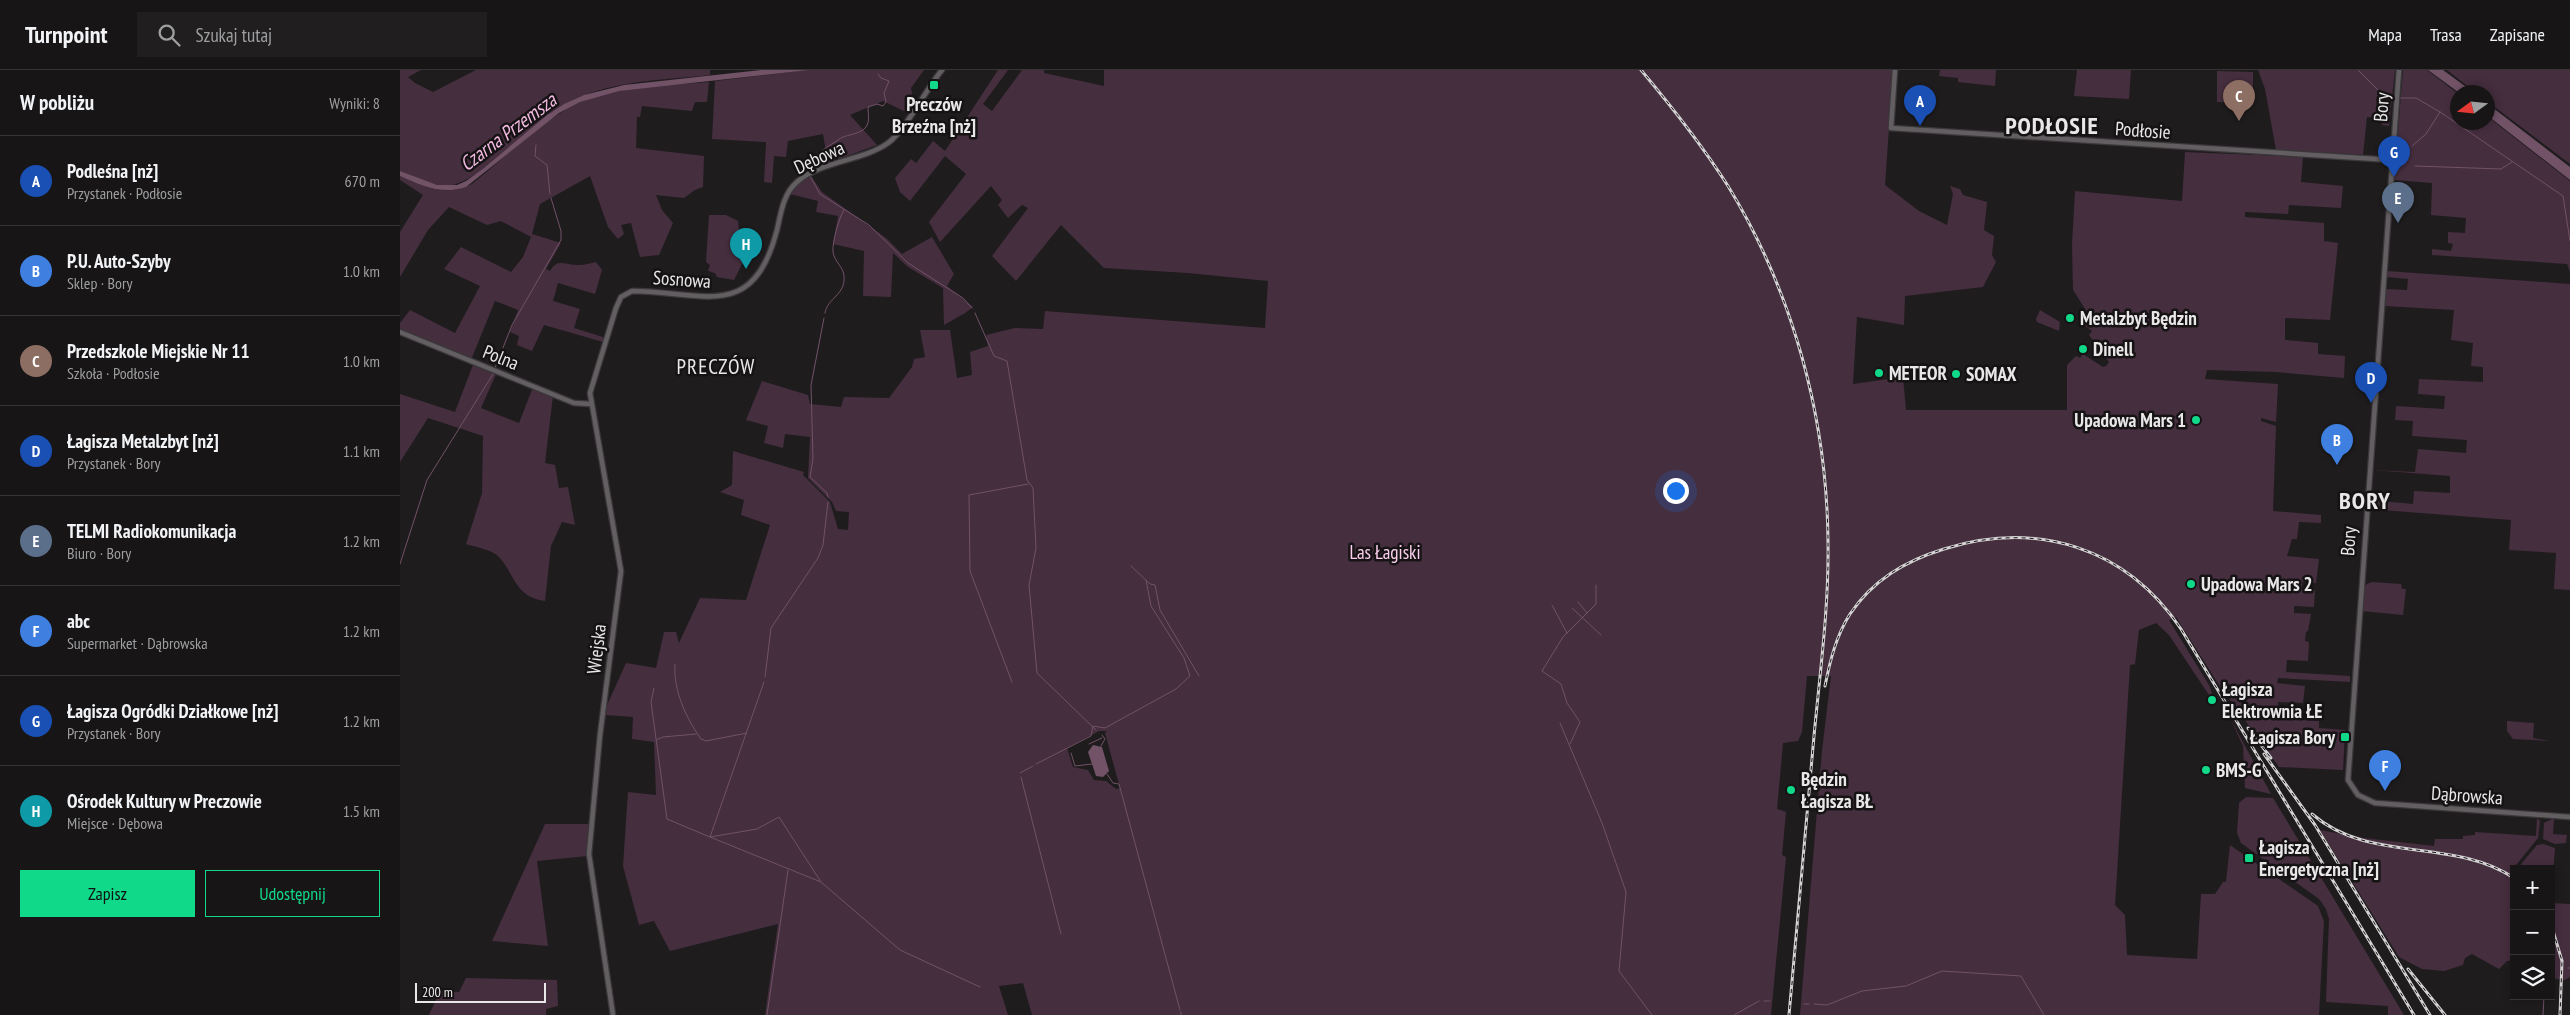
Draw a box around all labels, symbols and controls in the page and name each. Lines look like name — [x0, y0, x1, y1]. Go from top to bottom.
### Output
search box — [137, 12, 487, 57]
text: Turnpoint — [25, 19, 107, 50]
icon: search — [155, 21, 183, 49]
text: Szukaj tutaj — [195, 23, 272, 47]
text: Mapa — [2368, 23, 2402, 46]
text: Trasa — [2430, 23, 2462, 46]
text: Zapisane — [2490, 23, 2545, 46]
marker: Preczów Brzeźna [nż] — [928, 79, 940, 91]
pin: C — [2223, 80, 2255, 121]
pin: A — [1904, 85, 1936, 126]
north arrow — [2450, 85, 2495, 130]
water label: Czarna Przemsza — [454, 87, 562, 177]
text: W pobliżu — [20, 89, 94, 116]
street label: Bory — [2368, 91, 2394, 123]
place label: Preczów Brzeźna [nż] — [892, 92, 976, 138]
text: Wyniki: 8 — [329, 93, 380, 113]
district label: PODŁOSIE — [2005, 110, 2099, 141]
street label: Podłosie — [2114, 116, 2172, 144]
street label: Dębowa — [790, 135, 848, 179]
pin: G — [2378, 136, 2410, 177]
text: Podleśna [nż] — [67, 159, 158, 183]
text: A — [32, 171, 40, 191]
text: 670 m — [345, 171, 380, 191]
pin: E — [2382, 182, 2414, 223]
text: Przystanek · Podłosie — [67, 183, 182, 203]
pin: H — [730, 228, 762, 269]
text: P.U. Auto-Szyby — [67, 249, 171, 273]
text: B — [32, 261, 40, 281]
text: 1.0 km — [343, 261, 380, 281]
street label: Sosnowa — [652, 265, 712, 293]
text: Sklep · Bory — [67, 273, 132, 293]
place label: Metalzbyt Będzin — [2080, 306, 2197, 330]
marker: Metalzbyt Będzin — [2064, 312, 2076, 324]
place label: Dinell — [2093, 337, 2134, 361]
text: Przedszkole Miejskie Nr 11 — [67, 339, 250, 363]
street label: Polna — [480, 339, 522, 375]
marker: Dinell — [2077, 343, 2089, 355]
text: C — [32, 351, 40, 371]
text: 1.0 km — [343, 351, 380, 371]
district label: PRECZÓW — [677, 353, 755, 380]
place label: METEOR — [1889, 361, 1947, 385]
place label: SOMAX — [1966, 362, 2017, 386]
pin: D — [2355, 362, 2387, 403]
text: Szkoła · Podłosie — [67, 363, 160, 383]
marker: METEOR — [1873, 367, 1885, 379]
marker: SOMAX — [1950, 368, 1962, 380]
place label: Upadowa Mars 1 — [2074, 408, 2186, 432]
marker: Upadowa Mars 1 — [2190, 414, 2202, 426]
pin: B — [2321, 424, 2353, 465]
text: Łagisza Metalzbyt [nż] — [67, 429, 219, 453]
text: D — [32, 441, 40, 461]
text: 1.1 km — [343, 441, 380, 461]
text: Przystanek · Bory — [67, 453, 161, 473]
your location — [1663, 478, 1689, 504]
district label: BORY — [2339, 485, 2391, 516]
text: TELMI Radiokomunikacja — [67, 519, 236, 543]
street label: Bory — [2335, 525, 2361, 557]
text: E — [33, 531, 39, 551]
text: 1.2 km — [343, 531, 380, 551]
park label: Las Łagiski — [1349, 540, 1421, 564]
text: Biuro · Bory — [67, 543, 131, 563]
place label: Upadowa Mars 2 — [2201, 572, 2313, 596]
marker: Upadowa Mars 2 — [2185, 578, 2197, 590]
text: abc — [67, 609, 90, 633]
text: F — [33, 621, 39, 641]
text: 1.2 km — [343, 621, 380, 641]
street label: Wiejska — [581, 623, 611, 675]
text: Supermarket · Dąbrowska — [67, 633, 208, 653]
place label: Łagisza Elektrownia ŁE — [2222, 677, 2322, 723]
marker: Łagisza Elektrownia ŁE — [2206, 694, 2218, 706]
text: Łagisza Ogródki Działkowe [nż] — [67, 699, 278, 723]
text: G — [32, 711, 40, 731]
text: 1.2 km — [343, 711, 380, 731]
text: Przystanek · Bory — [67, 723, 161, 743]
place label: Łagisza Bory — [2250, 725, 2335, 749]
marker: Łagisza Bory — [2339, 731, 2351, 743]
pin: F — [2369, 750, 2401, 791]
place label: BMS-G — [2216, 758, 2261, 782]
marker: BMS-G — [2200, 764, 2212, 776]
place label: Będzin Łagisza BŁ — [1801, 767, 1874, 813]
street label: Dąbrowska — [2430, 781, 2504, 809]
marker: Będzin Łagisza BŁ — [1785, 784, 1797, 796]
text: Ośrodek Kultury w Preczowie — [67, 789, 262, 813]
text: H — [32, 801, 40, 821]
text: 1.5 km — [343, 801, 380, 821]
text: Miejsce · Dębowa — [67, 813, 163, 833]
place label: Łagisza Energetyczna [nż] — [2259, 835, 2379, 881]
marker: Łagisza Energetyczna [nż] — [2243, 852, 2255, 864]
map controls — [2510, 865, 2555, 1000]
button: + — [2510, 865, 2555, 910]
button: Zapisz — [20, 870, 195, 917]
button: Udostępnij — [205, 870, 380, 917]
button: − — [2510, 910, 2555, 955]
button: layers — [2510, 955, 2555, 1000]
scale bar — [415, 980, 546, 1003]
text: 200 m — [422, 983, 453, 1001]

